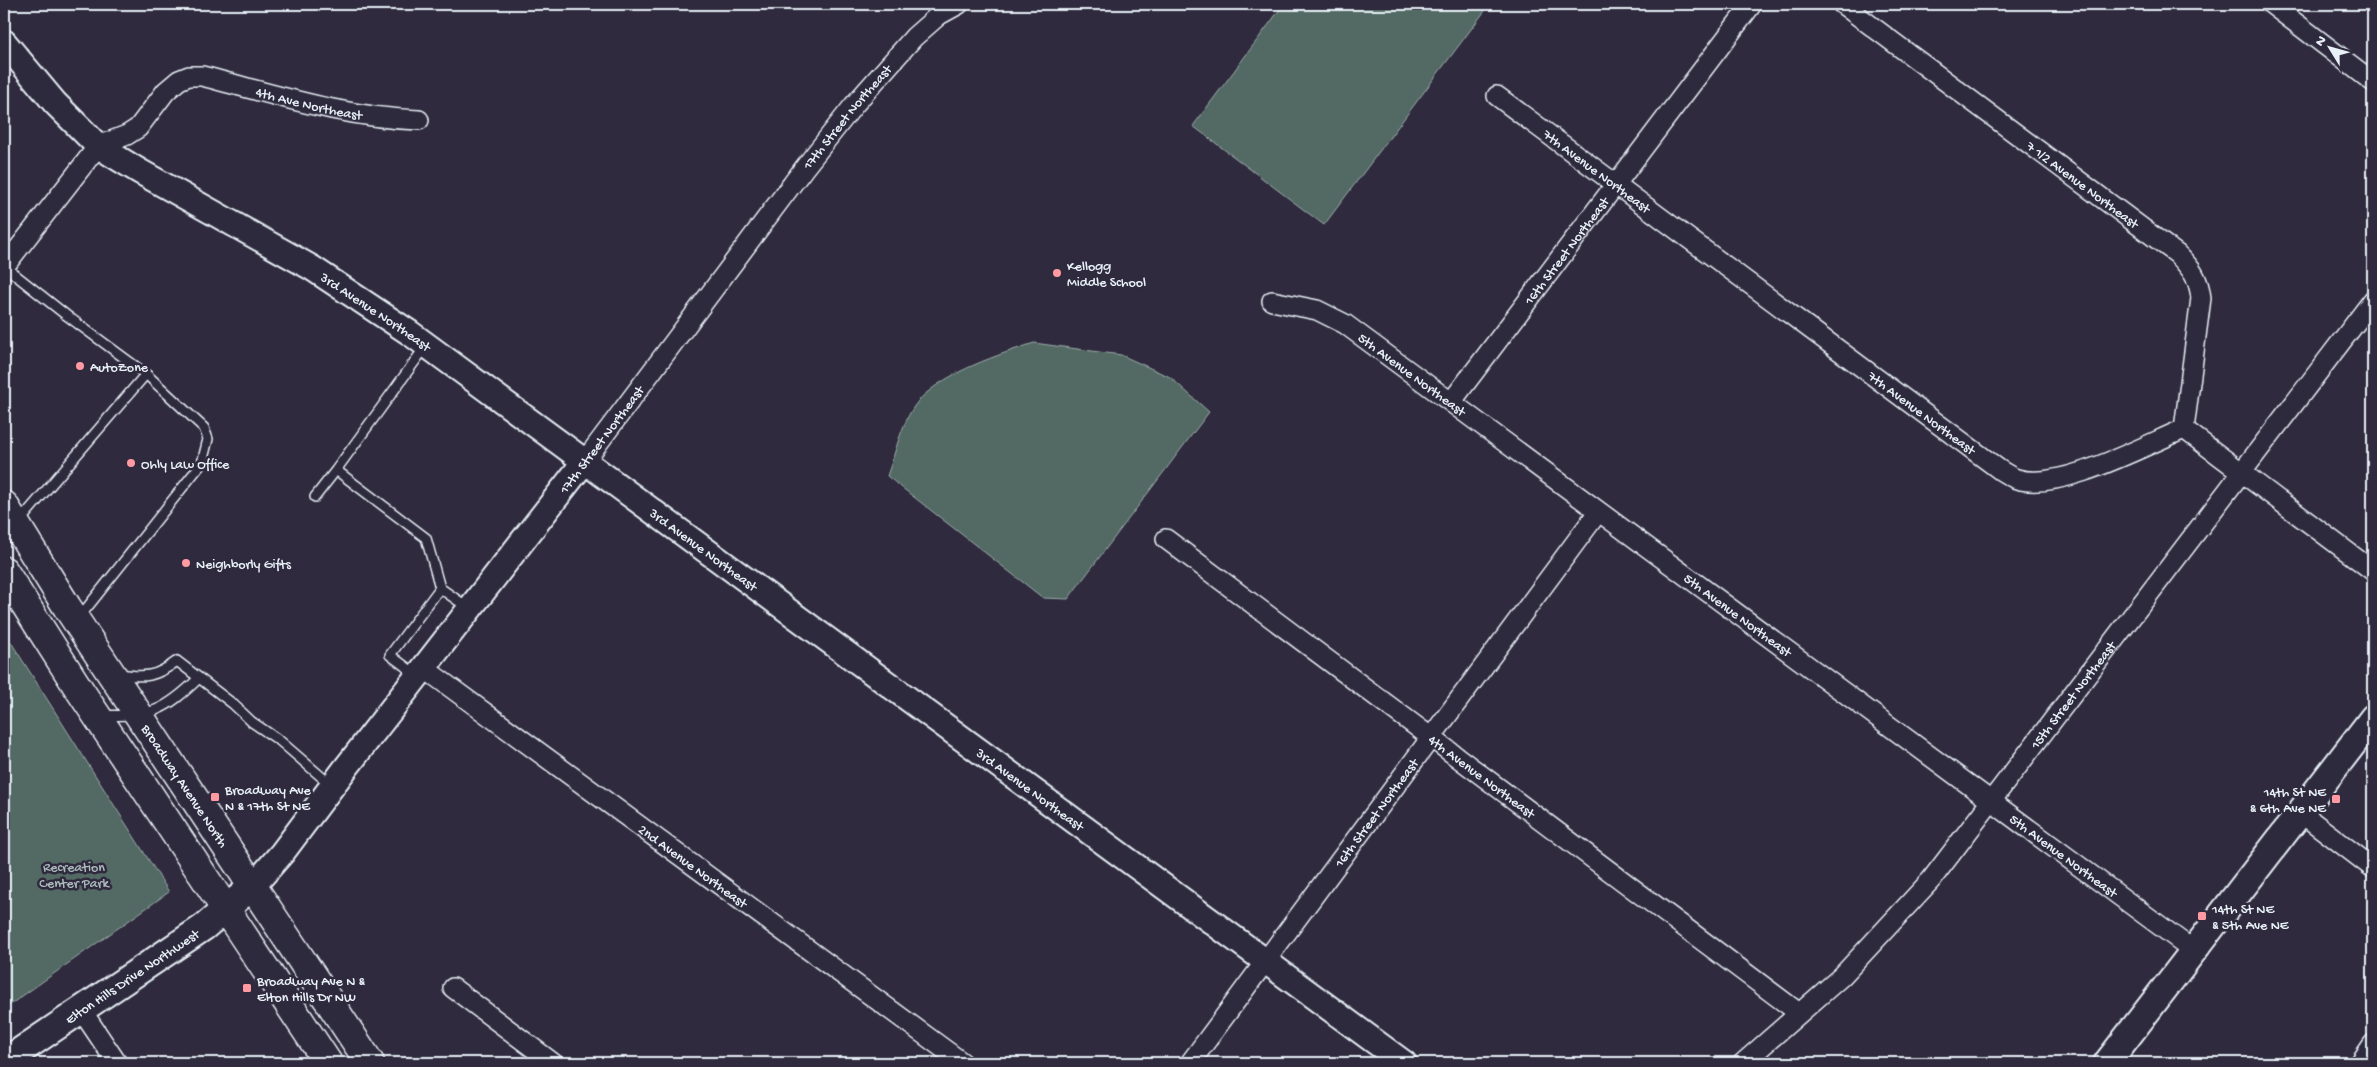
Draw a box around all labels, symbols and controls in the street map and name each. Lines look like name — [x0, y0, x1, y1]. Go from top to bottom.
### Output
north arrow — [2304, 22, 2354, 72]
text: N — [2312, 33, 2331, 50]
street label: 17th Street Northeast — [800, 61, 897, 175]
street label: 4th Ave Northeast — [253, 85, 364, 126]
street label: 7th Avenue Northeast — [1538, 126, 1654, 219]
street label: 7 1/2 Avenue Northeast — [2021, 138, 2142, 234]
street label: 16th Street Northeast — [1521, 193, 1615, 310]
place label: Kellogg Middle School — [1067, 259, 1146, 292]
marker: Kellogg Middle School — [1051, 267, 1063, 279]
street label: 3rd Avenue Northeast — [315, 269, 434, 357]
street label: 5th Avenue Northeast — [1354, 330, 1469, 422]
marker: AutoZone — [74, 360, 86, 372]
place label: AutoZone — [90, 360, 149, 377]
street label: 7th Avenue Northeast — [1863, 368, 1979, 461]
street label: 17th Street Northeast — [556, 382, 650, 499]
marker: Ohly Law Office — [125, 457, 137, 469]
place label: Ohly Law Office — [141, 457, 230, 474]
street label: 3rd Avenue Northeast — [644, 505, 761, 597]
marker: Neighborly Gifts — [180, 557, 192, 569]
place label: Neighborly Gifts — [196, 557, 292, 574]
street label: 5th Avenue Northeast — [1679, 571, 1795, 663]
street label: 15th Street Northeast — [2027, 638, 2122, 754]
street label: Broadway Avenue North — [136, 721, 231, 852]
street label: 4th Avenue Northeast — [1424, 732, 1539, 824]
street label: 3rd Avenue Northeast — [971, 745, 1087, 837]
street label: 16th Street Northeast — [1331, 755, 1424, 872]
place label: Broadway Ave N & 17th St NE — [224, 783, 312, 816]
place label: 14th St NE & 6th Ave NE — [2250, 785, 2327, 818]
marker: Broadway Ave N & 17th St NE — [209, 791, 221, 803]
marker: 14th St NE & 6th Ave NE — [2330, 793, 2342, 805]
street label: 5th Avenue Northeast — [2005, 812, 2121, 903]
street label: 2nd Avenue Northeast — [634, 822, 751, 914]
park label: Recreation Center Park — [39, 860, 110, 893]
place label: 14th St NE & 5th Ave NE — [2211, 902, 2290, 935]
marker: 14th St NE & 5th Ave NE — [2196, 910, 2208, 922]
street label: Elton Hills Drive Northwest — [63, 926, 204, 1029]
place label: Broadway Ave N & Elton Hills Dr NW — [256, 974, 366, 1007]
marker: Broadway Ave N & Elton Hills Dr NW — [241, 982, 253, 994]

